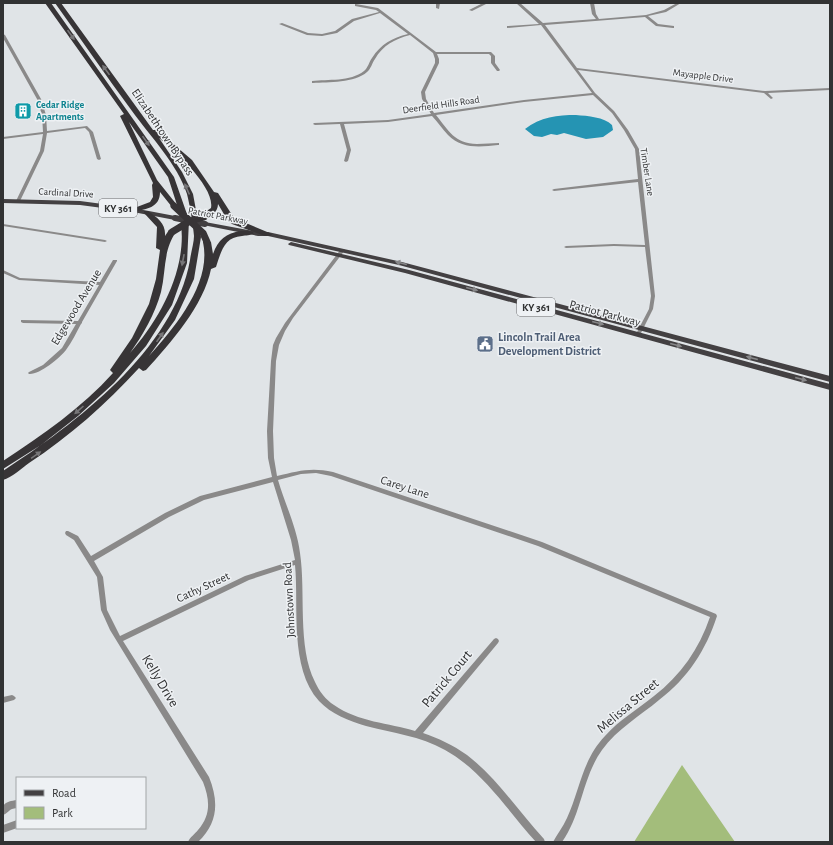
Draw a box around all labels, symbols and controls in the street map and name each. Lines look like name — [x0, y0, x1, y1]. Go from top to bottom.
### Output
one-way arrow — [67, 30, 75, 40]
one-way arrow — [102, 65, 110, 75]
street label: Mayapple Drive — [672, 67, 734, 85]
street label: Elizabethtown Bypass — [129, 87, 196, 178]
street label: Deerfield Hills Road — [402, 95, 480, 115]
place label: Cedar Ridge Apartments — [36, 100, 84, 122]
building icon: Cedar Ridge Apartments — [13, 101, 33, 121]
one-way arrow — [142, 136, 150, 146]
street label: Timber Lane — [638, 147, 656, 197]
one-way arrow — [184, 183, 190, 195]
street label: Cardinal Drive — [38, 187, 94, 199]
road number: KY 361 — [99, 199, 137, 217]
street label: Patriot Parkway — [187, 205, 249, 227]
one-way arrow — [180, 254, 186, 266]
one-way arrow — [395, 260, 407, 266]
street label: Edgewood Avenue — [49, 267, 103, 347]
one-way arrow — [467, 286, 479, 292]
road number: KY 361 — [517, 298, 555, 316]
street label: Patriot Parkway — [568, 298, 642, 329]
one-way arrow — [591, 321, 604, 327]
place label: Lincoln Trail Area Development District — [498, 331, 601, 357]
one-way arrow — [156, 332, 164, 342]
public building icon: Lincoln Trail Area Development District — [475, 334, 495, 354]
one-way arrow — [669, 342, 682, 348]
one-way arrow — [746, 354, 758, 360]
one-way arrow — [795, 376, 807, 382]
one-way arrow — [74, 405, 84, 415]
one-way arrow — [30, 451, 41, 459]
street label: Carey Lane — [379, 474, 431, 501]
street label: Johnstown Road — [281, 562, 297, 638]
street label: Cathy Street — [175, 569, 232, 605]
street label: Patrick Court — [419, 647, 475, 710]
street label: Kelly Drive — [139, 652, 181, 710]
street label: Melissa Street — [594, 676, 662, 736]
legend — [16, 777, 146, 829]
text: Road — [52, 787, 76, 799]
text: Park — [52, 807, 73, 819]

